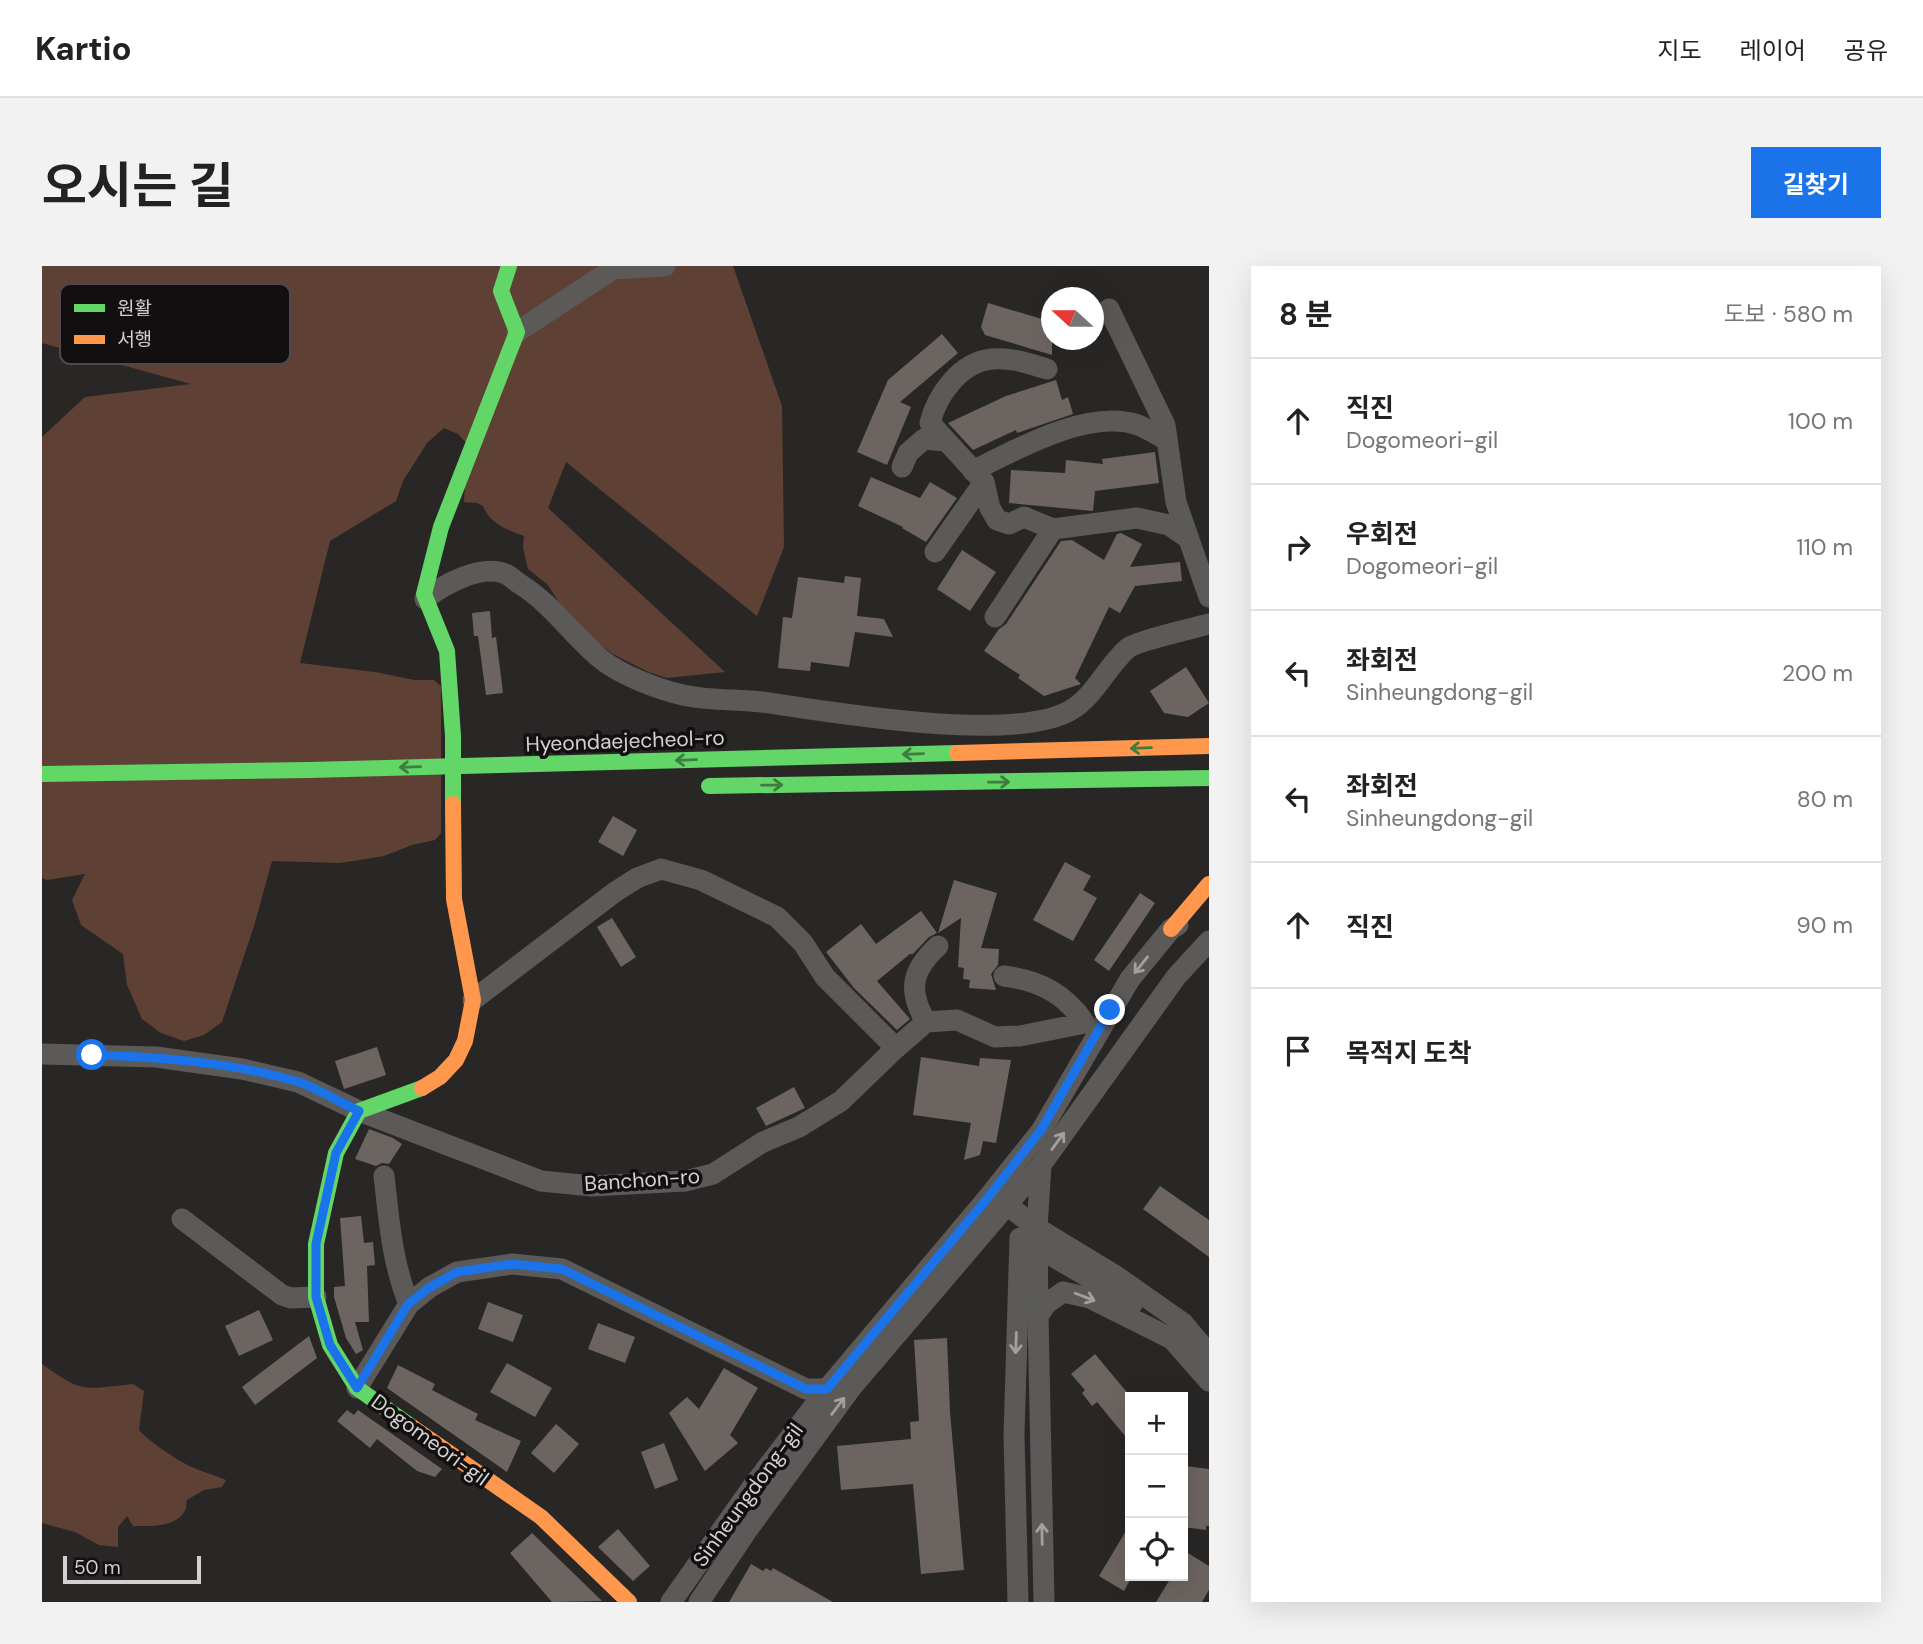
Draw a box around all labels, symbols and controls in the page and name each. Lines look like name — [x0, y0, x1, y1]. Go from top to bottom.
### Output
text: Kartio — [35, 27, 132, 70]
text: 지도 — [1657, 35, 1702, 66]
text: 레이어 — [1740, 35, 1806, 66]
text: 공유 — [1844, 35, 1888, 66]
button: 길찾기 — [1751, 147, 1881, 218]
text: 오시는 길 — [42, 154, 234, 218]
legend — [60, 284, 290, 364]
north arrow — [1041, 287, 1104, 350]
text: 8 분 — [1279, 295, 1333, 334]
text: 원활 — [117, 296, 152, 321]
text: 도보 · 580 m — [1724, 299, 1853, 329]
text: 서행 — [117, 327, 152, 352]
text: 직진 — [1346, 391, 1394, 425]
icon: ahead — [1279, 402, 1317, 440]
text: 100 m — [1788, 406, 1853, 436]
text: Dogomeori-gil — [1346, 425, 1498, 455]
text: 우회전 — [1346, 517, 1418, 551]
icon: right — [1279, 528, 1317, 566]
text: 110 m — [1796, 532, 1853, 562]
text: Dogomeori-gil — [1346, 551, 1498, 581]
text: 좌회전 — [1346, 643, 1418, 677]
icon: left — [1279, 654, 1317, 692]
text: 200 m — [1782, 658, 1853, 688]
text: Sinheungdong-gil — [1346, 677, 1533, 707]
street label: Hyeondaejecheol-ro — [525, 724, 725, 758]
one-way arrow — [1130, 741, 1153, 755]
one-way arrow — [902, 747, 925, 761]
one-way arrow — [675, 753, 698, 767]
one-way arrow — [398, 761, 421, 774]
text: 좌회전 — [1346, 769, 1418, 803]
one-way arrow — [987, 775, 1010, 788]
one-way arrow — [760, 778, 783, 792]
icon: left — [1279, 780, 1317, 818]
text: 80 m — [1797, 784, 1853, 814]
text: Sinheungdong-gil — [1346, 803, 1533, 833]
icon: ahead — [1279, 906, 1317, 944]
text: 직진 — [1346, 910, 1394, 944]
text: 90 m — [1796, 910, 1853, 940]
one-way arrow — [1134, 956, 1149, 974]
route end — [1094, 994, 1125, 1025]
icon: arrive — [1279, 1032, 1317, 1070]
text: 목적지 도착 — [1346, 1036, 1472, 1070]
route start — [76, 1039, 107, 1070]
one-way arrow — [1051, 1132, 1065, 1151]
street label: Banchon-ro — [583, 1162, 701, 1198]
one-way arrow — [1074, 1292, 1095, 1305]
one-way arrow — [1009, 1332, 1022, 1355]
street label: Dogomeori-gil — [366, 1388, 494, 1492]
map controls — [1125, 1392, 1188, 1581]
button: + — [1125, 1392, 1188, 1455]
one-way arrow — [830, 1397, 845, 1416]
street label: Sinheungdong-gil — [686, 1418, 810, 1572]
button: − — [1125, 1455, 1188, 1518]
button: locate — [1125, 1518, 1188, 1581]
one-way arrow — [1036, 1523, 1049, 1546]
scale bar — [63, 1553, 201, 1585]
text: 50 m — [74, 1555, 121, 1580]

